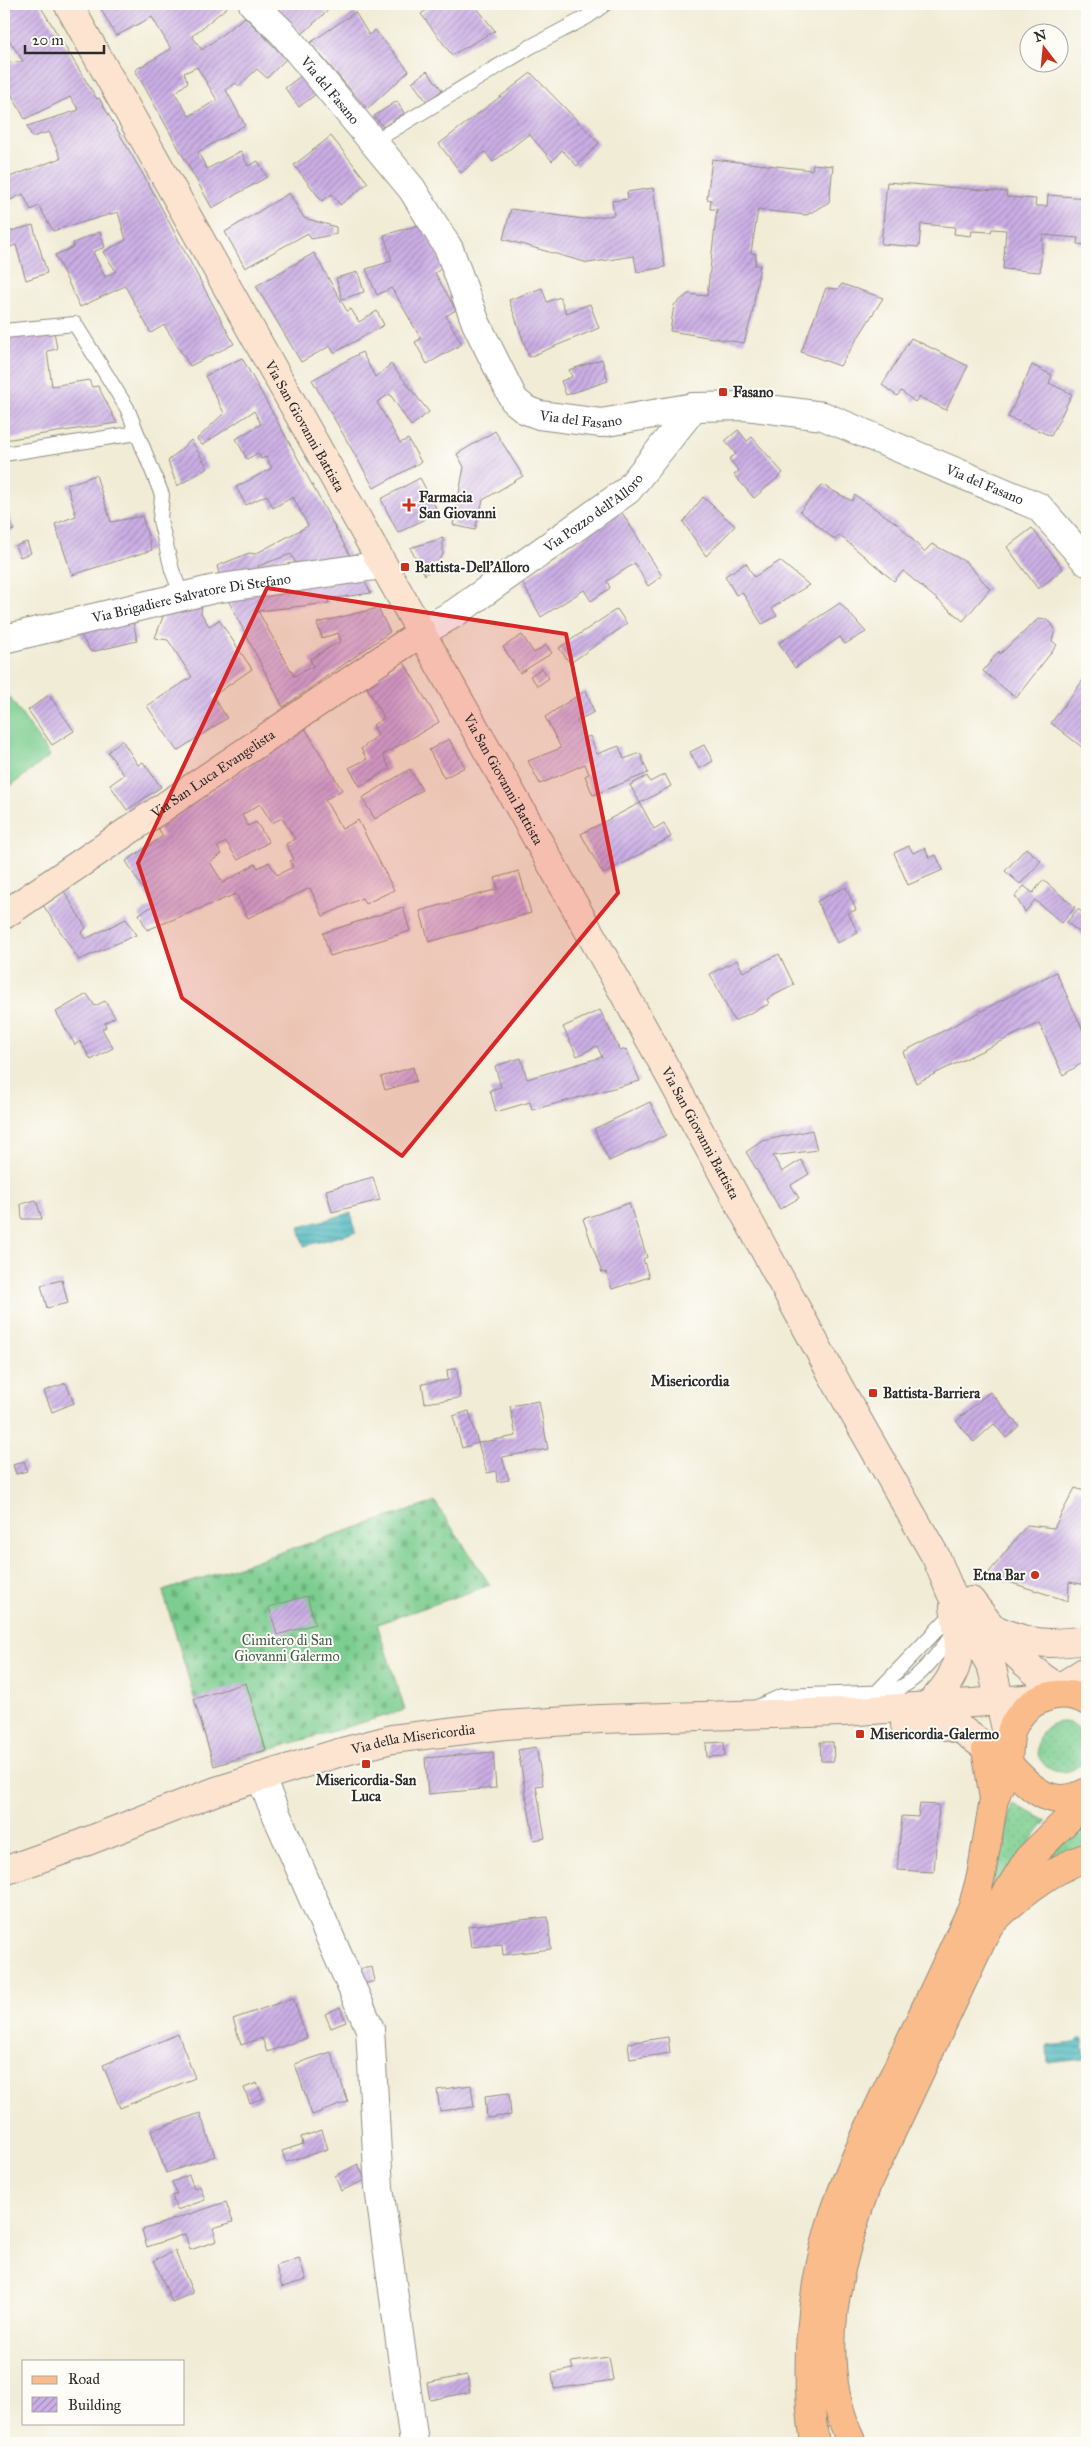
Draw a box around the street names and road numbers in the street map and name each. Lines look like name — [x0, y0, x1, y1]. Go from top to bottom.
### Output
street label: Via del Fasano — [296, 52, 363, 128]
street label: Via San Giovanni Battista — [261, 357, 348, 495]
street label: Via del Fasano — [538, 407, 623, 432]
street label: Via del Fasano — [942, 460, 1026, 509]
street label: Via Pozzo dell'Alloro — [540, 470, 647, 557]
street label: Via Brigadiere Salvatore Di Stefano — [89, 570, 292, 627]
street label: Via San Giovanni Battista — [459, 710, 547, 848]
street label: Via San Luca Evangelista — [147, 726, 278, 823]
street label: Via San Giovanni Battista — [657, 1063, 743, 1202]
street label: Via della Misericordia — [349, 1721, 476, 1758]

